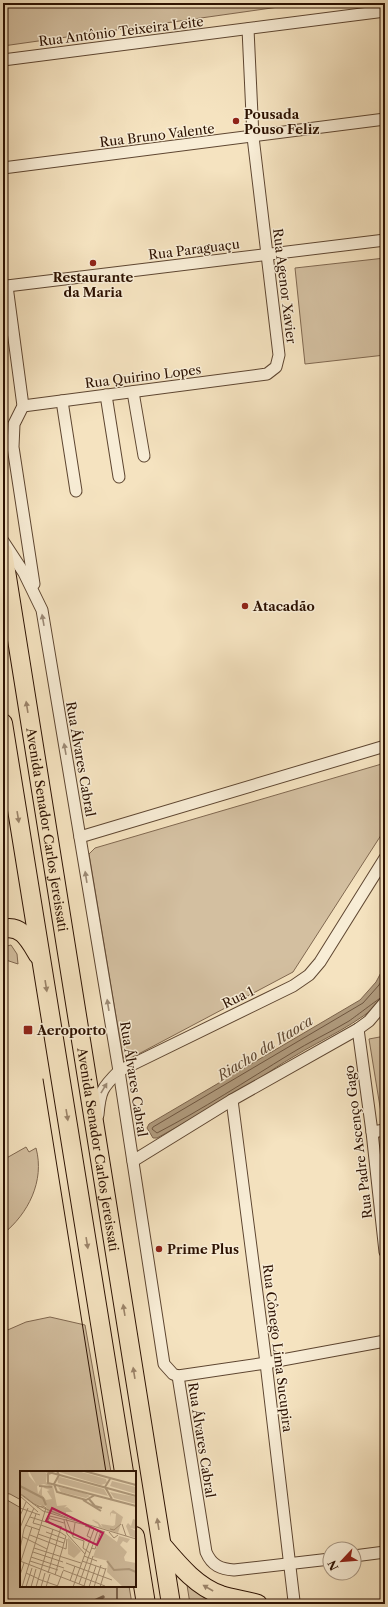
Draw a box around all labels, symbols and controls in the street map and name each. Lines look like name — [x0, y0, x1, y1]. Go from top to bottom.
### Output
street label: Rua Antônio Teixeira Leite — [38, 13, 204, 49]
place label: Pousada Pouso Feliz — [244, 106, 320, 137]
marker: Pousada Pouso Feliz — [231, 116, 241, 126]
street label: Rua Bruno Valente — [99, 120, 215, 150]
street label: Rua Agenor Xavier — [270, 228, 300, 345]
street label: Rua Paraguaçu — [147, 235, 241, 263]
marker: Restaurante da Maria — [88, 258, 98, 268]
place label: Restaurante da Maria — [53, 269, 134, 300]
street label: Rua Quirino Lopes — [84, 361, 202, 391]
place label: Atacadão — [252, 598, 315, 614]
marker: Atacadão — [240, 601, 250, 611]
one-way arrow — [40, 614, 46, 627]
street label: Rua Álvares Cabral — [63, 700, 99, 818]
one-way arrow — [24, 701, 30, 713]
street label: Avenida Senador Carlos Jereissati — [23, 725, 71, 933]
one-way arrow — [62, 743, 68, 755]
one-way arrow — [15, 810, 21, 823]
one-way arrow — [83, 871, 89, 883]
one-way arrow — [43, 980, 49, 992]
street label: Rua 1 — [220, 982, 257, 1011]
one-way arrow — [104, 999, 110, 1011]
water label: Riacho da Itaoca — [213, 1011, 317, 1085]
street label: Rua Álvares Cabral — [117, 1020, 151, 1138]
place label: Aeroporto — [36, 1022, 106, 1038]
marker: Aeroporto — [22, 1024, 34, 1036]
street label: Avenida Senador Carlos Jereissati — [74, 1045, 123, 1253]
street label: Rua Padre Ascenço Gago — [341, 1064, 375, 1220]
one-way arrow — [101, 1082, 108, 1094]
one-way arrow — [64, 1109, 70, 1121]
one-way arrow — [84, 1237, 90, 1249]
place label: Prime Plus — [167, 1241, 239, 1257]
marker: Prime Plus — [154, 1244, 164, 1254]
street label: Rua Cônego Lima Sucupira — [260, 1263, 296, 1433]
one-way arrow — [121, 1304, 127, 1316]
one-way arrow — [131, 1367, 137, 1379]
street label: Rua Álvares Cabral — [185, 1381, 219, 1499]
inset map — [20, 1471, 136, 1587]
one-way arrow — [155, 1518, 161, 1530]
north arrow — [322, 1541, 362, 1581]
text: N — [324, 1558, 341, 1573]
one-way arrow — [202, 1585, 214, 1592]

